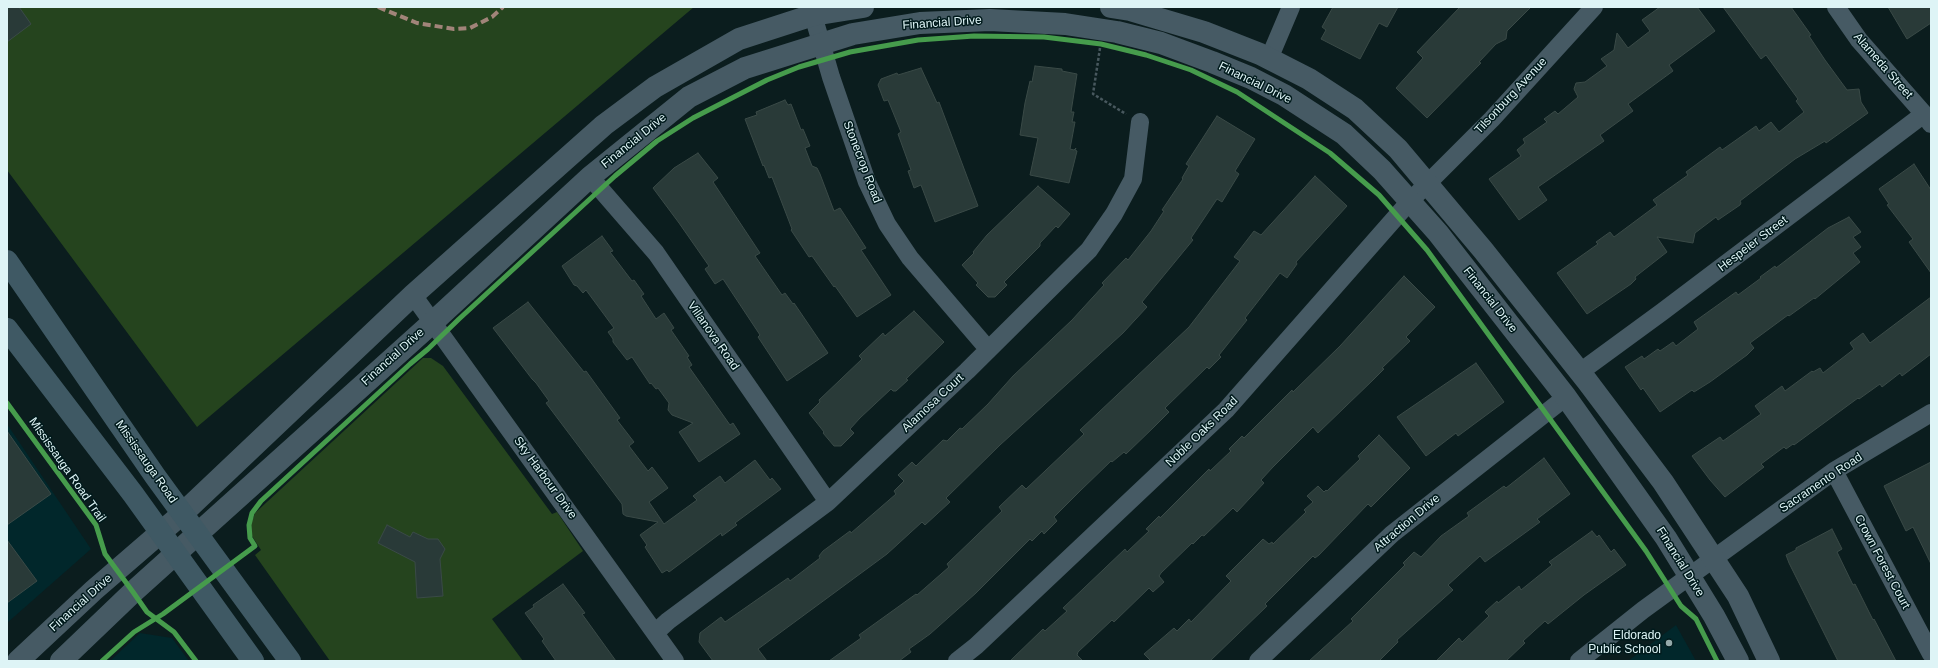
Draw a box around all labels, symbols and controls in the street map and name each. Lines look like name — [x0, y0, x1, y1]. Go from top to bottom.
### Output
street label: Financial Drive — [902, 13, 982, 33]
street label: Alameda Street — [1850, 30, 1916, 102]
street label: Tilsonburg Avenue — [1472, 55, 1550, 137]
street label: Financial Drive — [1216, 59, 1294, 107]
street label: Financial Drive — [599, 110, 669, 172]
street label: Stonecrop Road — [840, 119, 884, 205]
street label: Hespeler Street — [1715, 213, 1791, 275]
street label: Financial Drive — [1460, 264, 1520, 336]
street label: Villanova Road — [684, 299, 742, 373]
street label: Financial Drive — [359, 325, 427, 389]
street label: Alamosa Court — [899, 371, 967, 435]
street label: Noble Oaks Road — [1163, 394, 1241, 470]
street label: Mississauga Road Trail — [25, 415, 109, 525]
street label: Mississauga Road — [112, 418, 180, 506]
street label: Sky Harbour Drive — [510, 434, 580, 522]
street label: Sacramento Road — [1777, 450, 1865, 516]
street label: Attraction Drive — [1371, 491, 1443, 555]
street label: Crown Forest Court — [1851, 512, 1913, 612]
street label: Financial Drive — [1653, 525, 1707, 599]
street label: Financial Drive — [47, 571, 115, 635]
place label: Eldorado Public School — [1588, 629, 1661, 657]
marker: Eldorado Public School — [1664, 638, 1674, 648]

